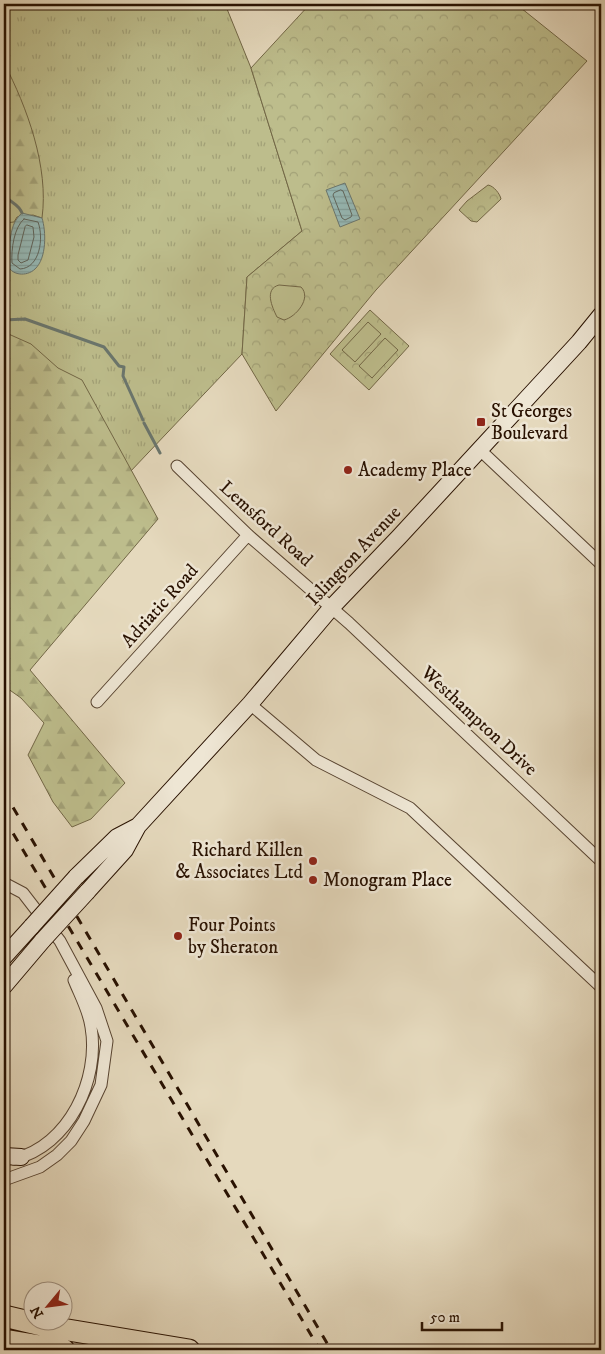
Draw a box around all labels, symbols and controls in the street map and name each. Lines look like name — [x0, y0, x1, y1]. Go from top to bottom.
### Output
place label: St Georges Boulevard — [491, 400, 572, 445]
marker: St Georges Boulevard — [475, 416, 487, 428]
place label: Academy Place — [358, 459, 472, 482]
marker: Academy Place — [342, 464, 354, 476]
street label: Lemsford Road — [215, 476, 318, 572]
street label: Islington Avenue — [302, 501, 406, 611]
street label: Adriatic Road — [117, 559, 204, 652]
street label: Westhampton Drive — [415, 661, 542, 781]
place label: Richard Killen & Associates Ltd — [175, 839, 304, 884]
marker: Richard Killen & Associates Ltd — [307, 855, 319, 867]
place label: Monogram Place — [323, 869, 452, 892]
marker: Monogram Place — [307, 874, 319, 886]
place label: Four Points by Sheraton — [188, 914, 278, 959]
marker: Four Points by Sheraton — [172, 930, 184, 942]
north arrow — [22, 1282, 72, 1332]
scale bar — [422, 1299, 502, 1331]
text: N — [27, 1302, 48, 1321]
text: 50 m — [430, 1308, 460, 1327]

